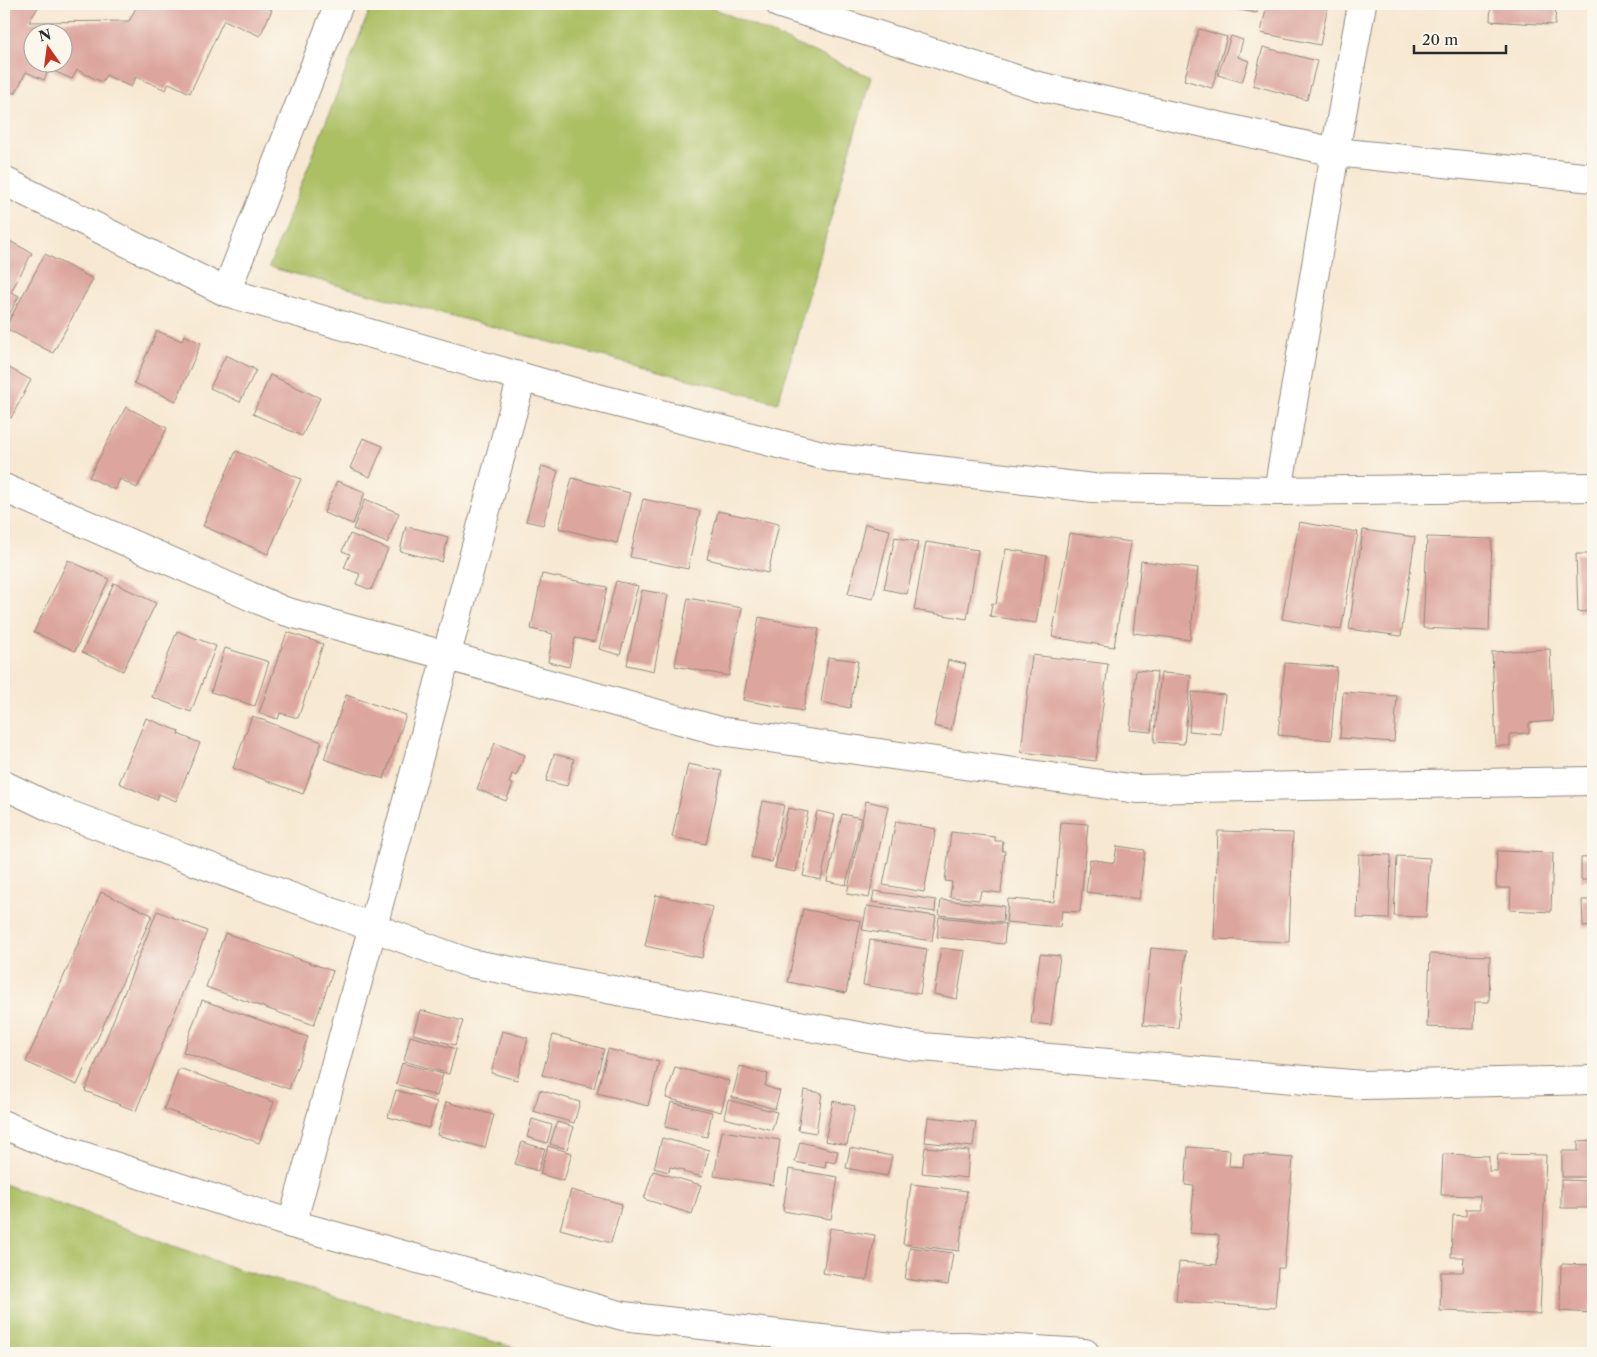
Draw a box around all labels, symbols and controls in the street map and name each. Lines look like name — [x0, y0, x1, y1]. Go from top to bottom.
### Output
north arrow — [22, 22, 72, 72]
scale bar — [1414, 22, 1507, 54]
text: N — [37, 25, 53, 46]
text: 20 m — [1422, 30, 1458, 49]

